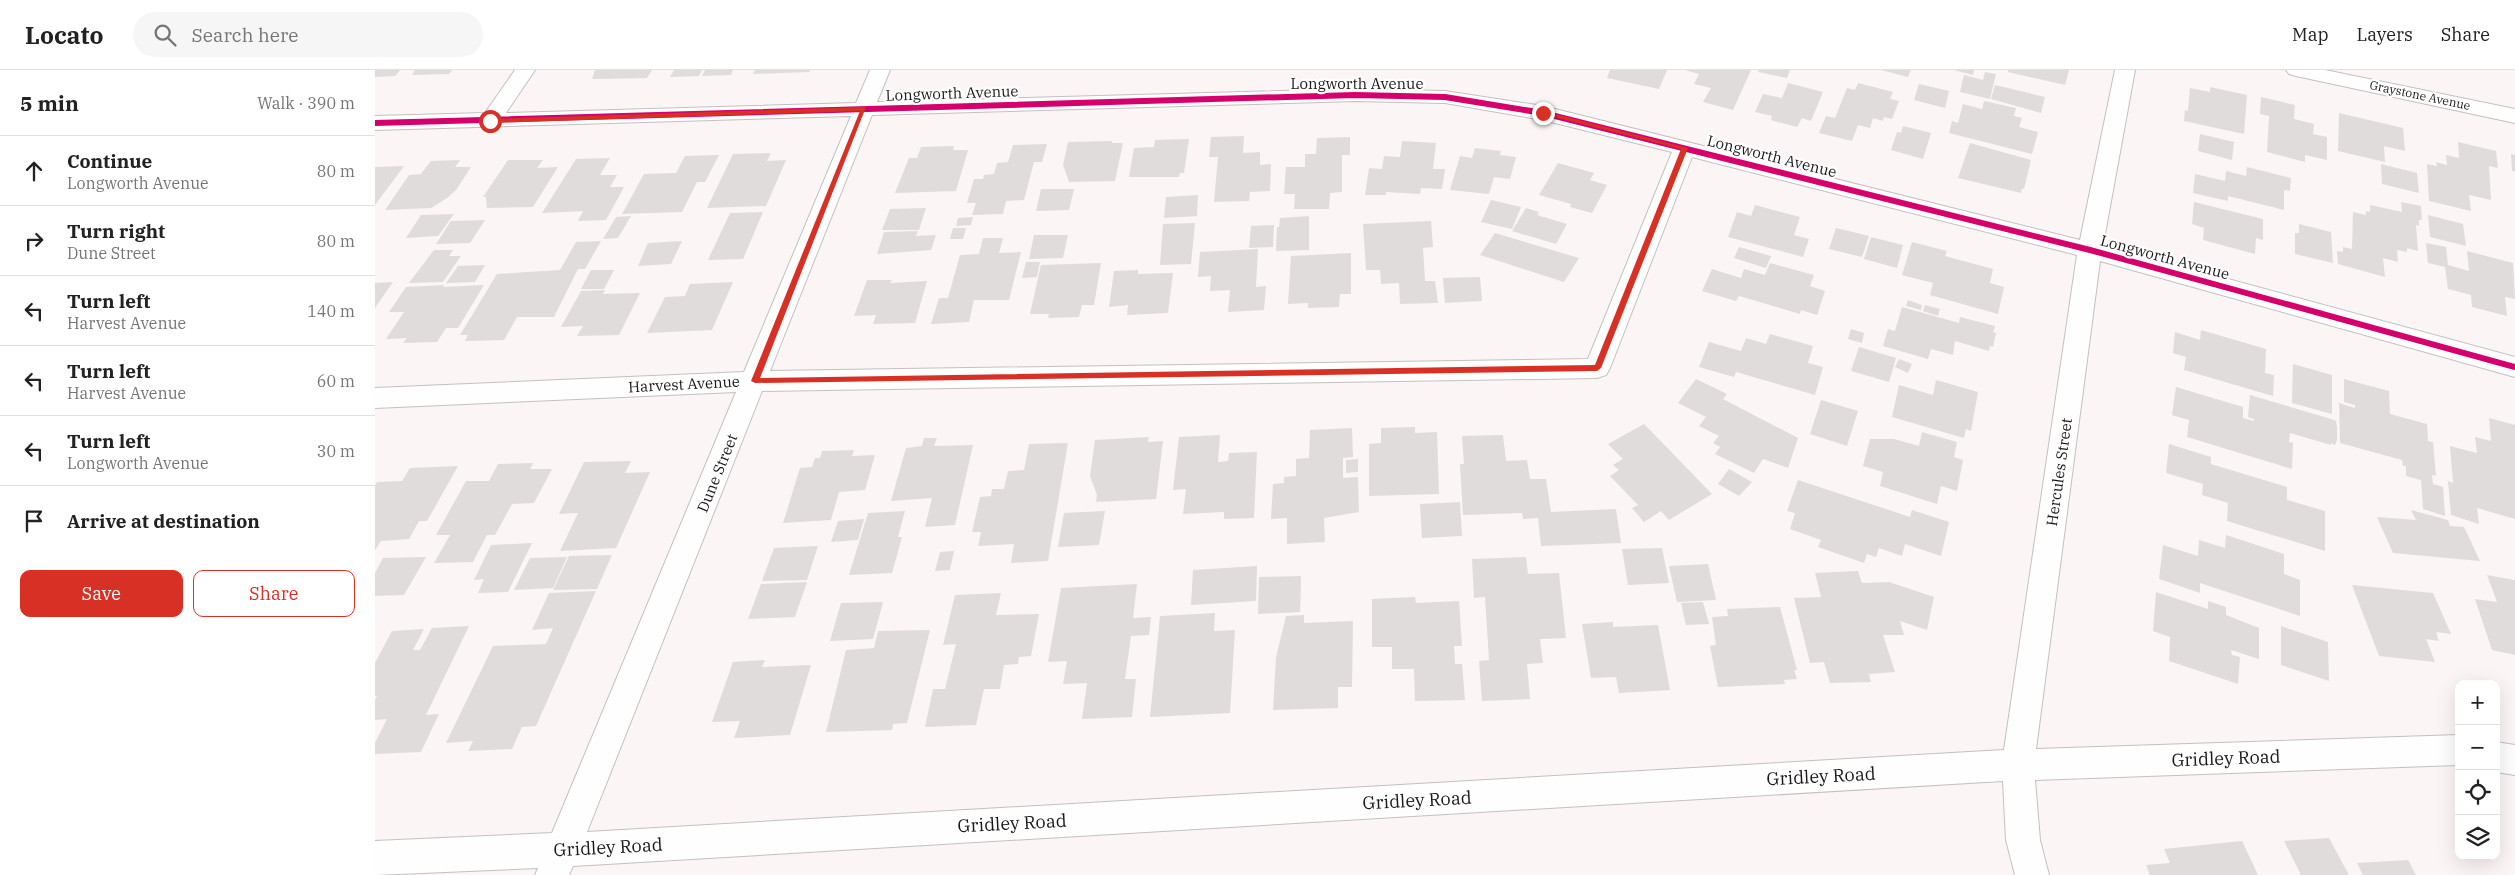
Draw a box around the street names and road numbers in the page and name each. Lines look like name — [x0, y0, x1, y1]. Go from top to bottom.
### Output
street label: Longworth Avenue — [1291, 74, 1423, 93]
street label: Graystone Avenue — [2368, 77, 2472, 113]
street label: Longworth Avenue — [885, 81, 1019, 105]
street label: Longworth Avenue — [1705, 131, 1839, 181]
street label: Longworth Avenue — [2098, 231, 2232, 283]
street label: Harvest Avenue — [628, 372, 740, 396]
street label: Hercules Street — [2042, 417, 2076, 527]
street label: Dune Street — [693, 431, 741, 515]
street label: Gridley Road — [2171, 745, 2281, 771]
street label: Gridley Road — [1766, 762, 1876, 790]
street label: Gridley Road — [1362, 786, 1472, 814]
street label: Gridley Road — [957, 809, 1067, 837]
street label: Gridley Road — [553, 833, 663, 861]

